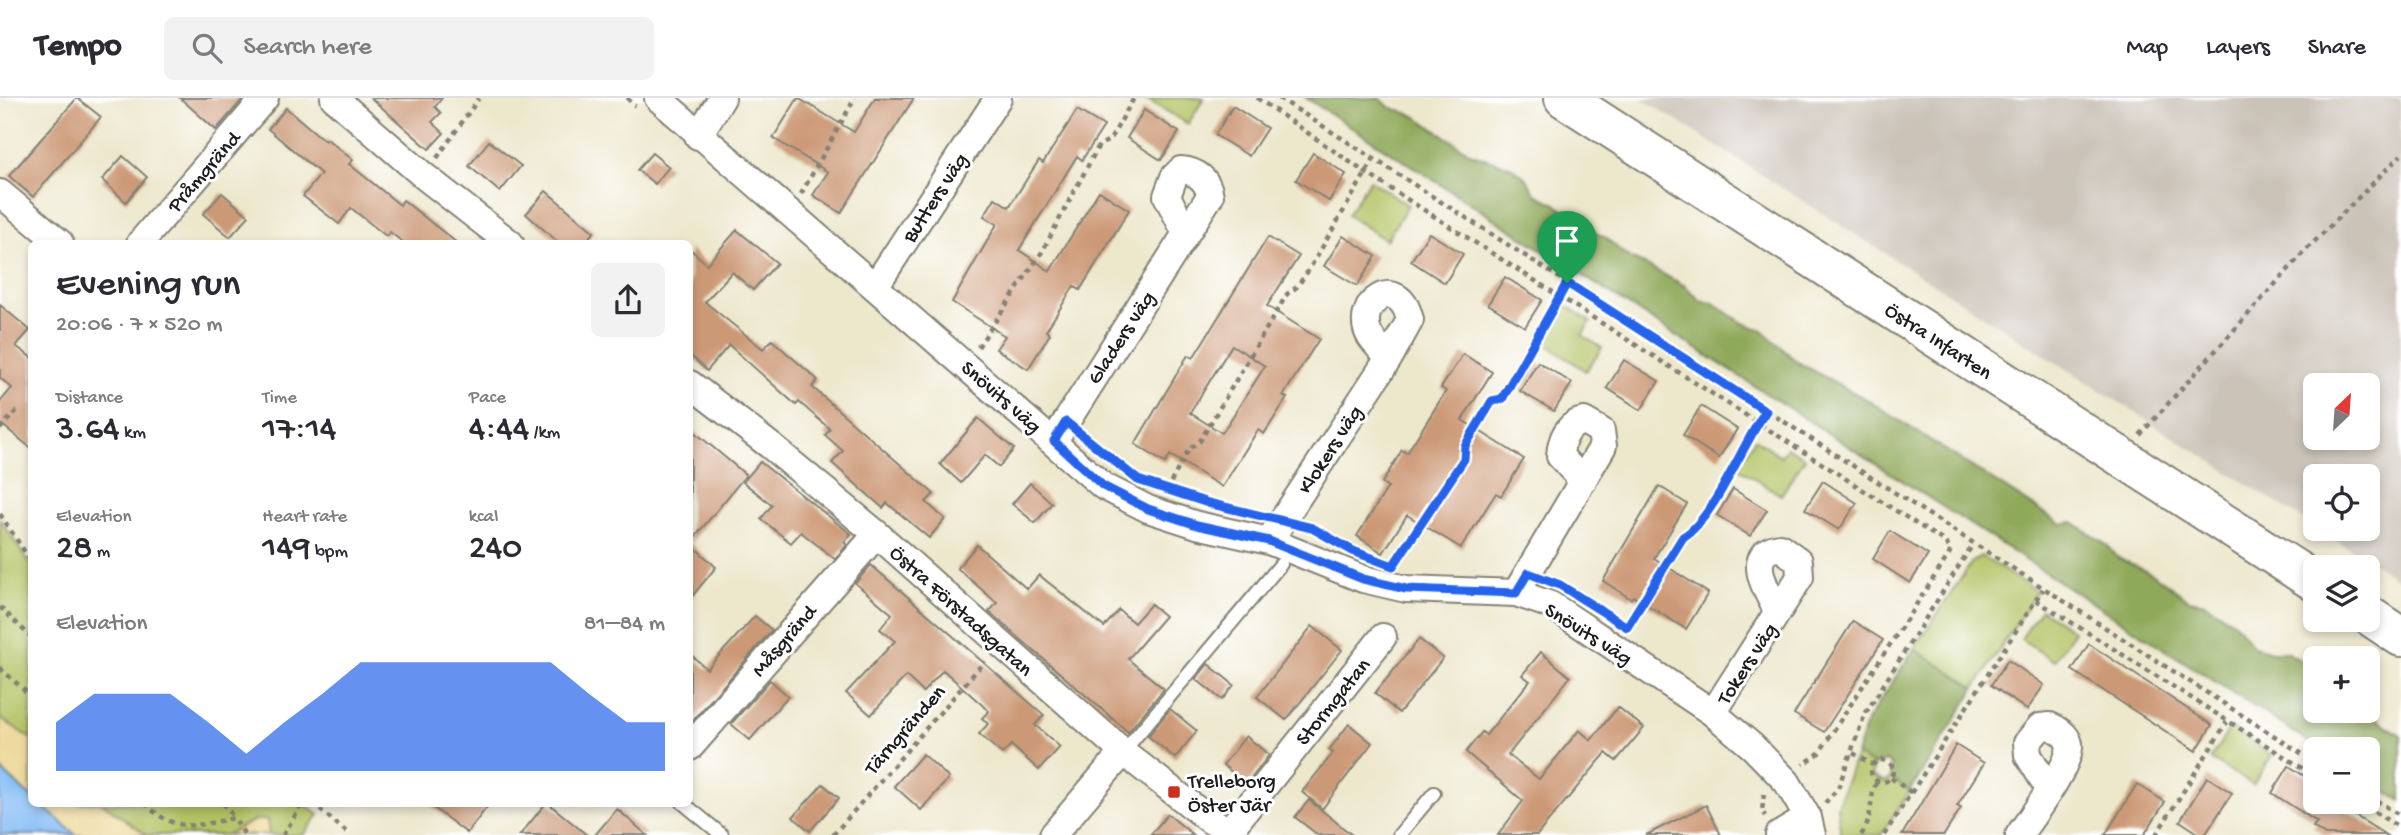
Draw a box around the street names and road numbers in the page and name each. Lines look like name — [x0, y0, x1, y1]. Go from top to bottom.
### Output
street label: Pråmgränd — [163, 126, 249, 220]
street label: Butters väg — [898, 149, 975, 249]
street label: Gladers väg — [1084, 288, 1162, 390]
street label: Östra Infarten — [1879, 299, 1995, 387]
street label: Snövits väg — [954, 357, 1045, 440]
street label: Klokers väg — [1294, 402, 1370, 500]
street label: Östra Förstadsgatan — [883, 542, 1036, 683]
street label: Snövits väg — [1539, 599, 1636, 673]
street label: Måsgränd — [748, 600, 825, 683]
street label: Tokers väg — [1713, 619, 1785, 711]
street label: Stormgatan — [1292, 654, 1378, 752]
street label: Tärngränden — [860, 681, 953, 782]

